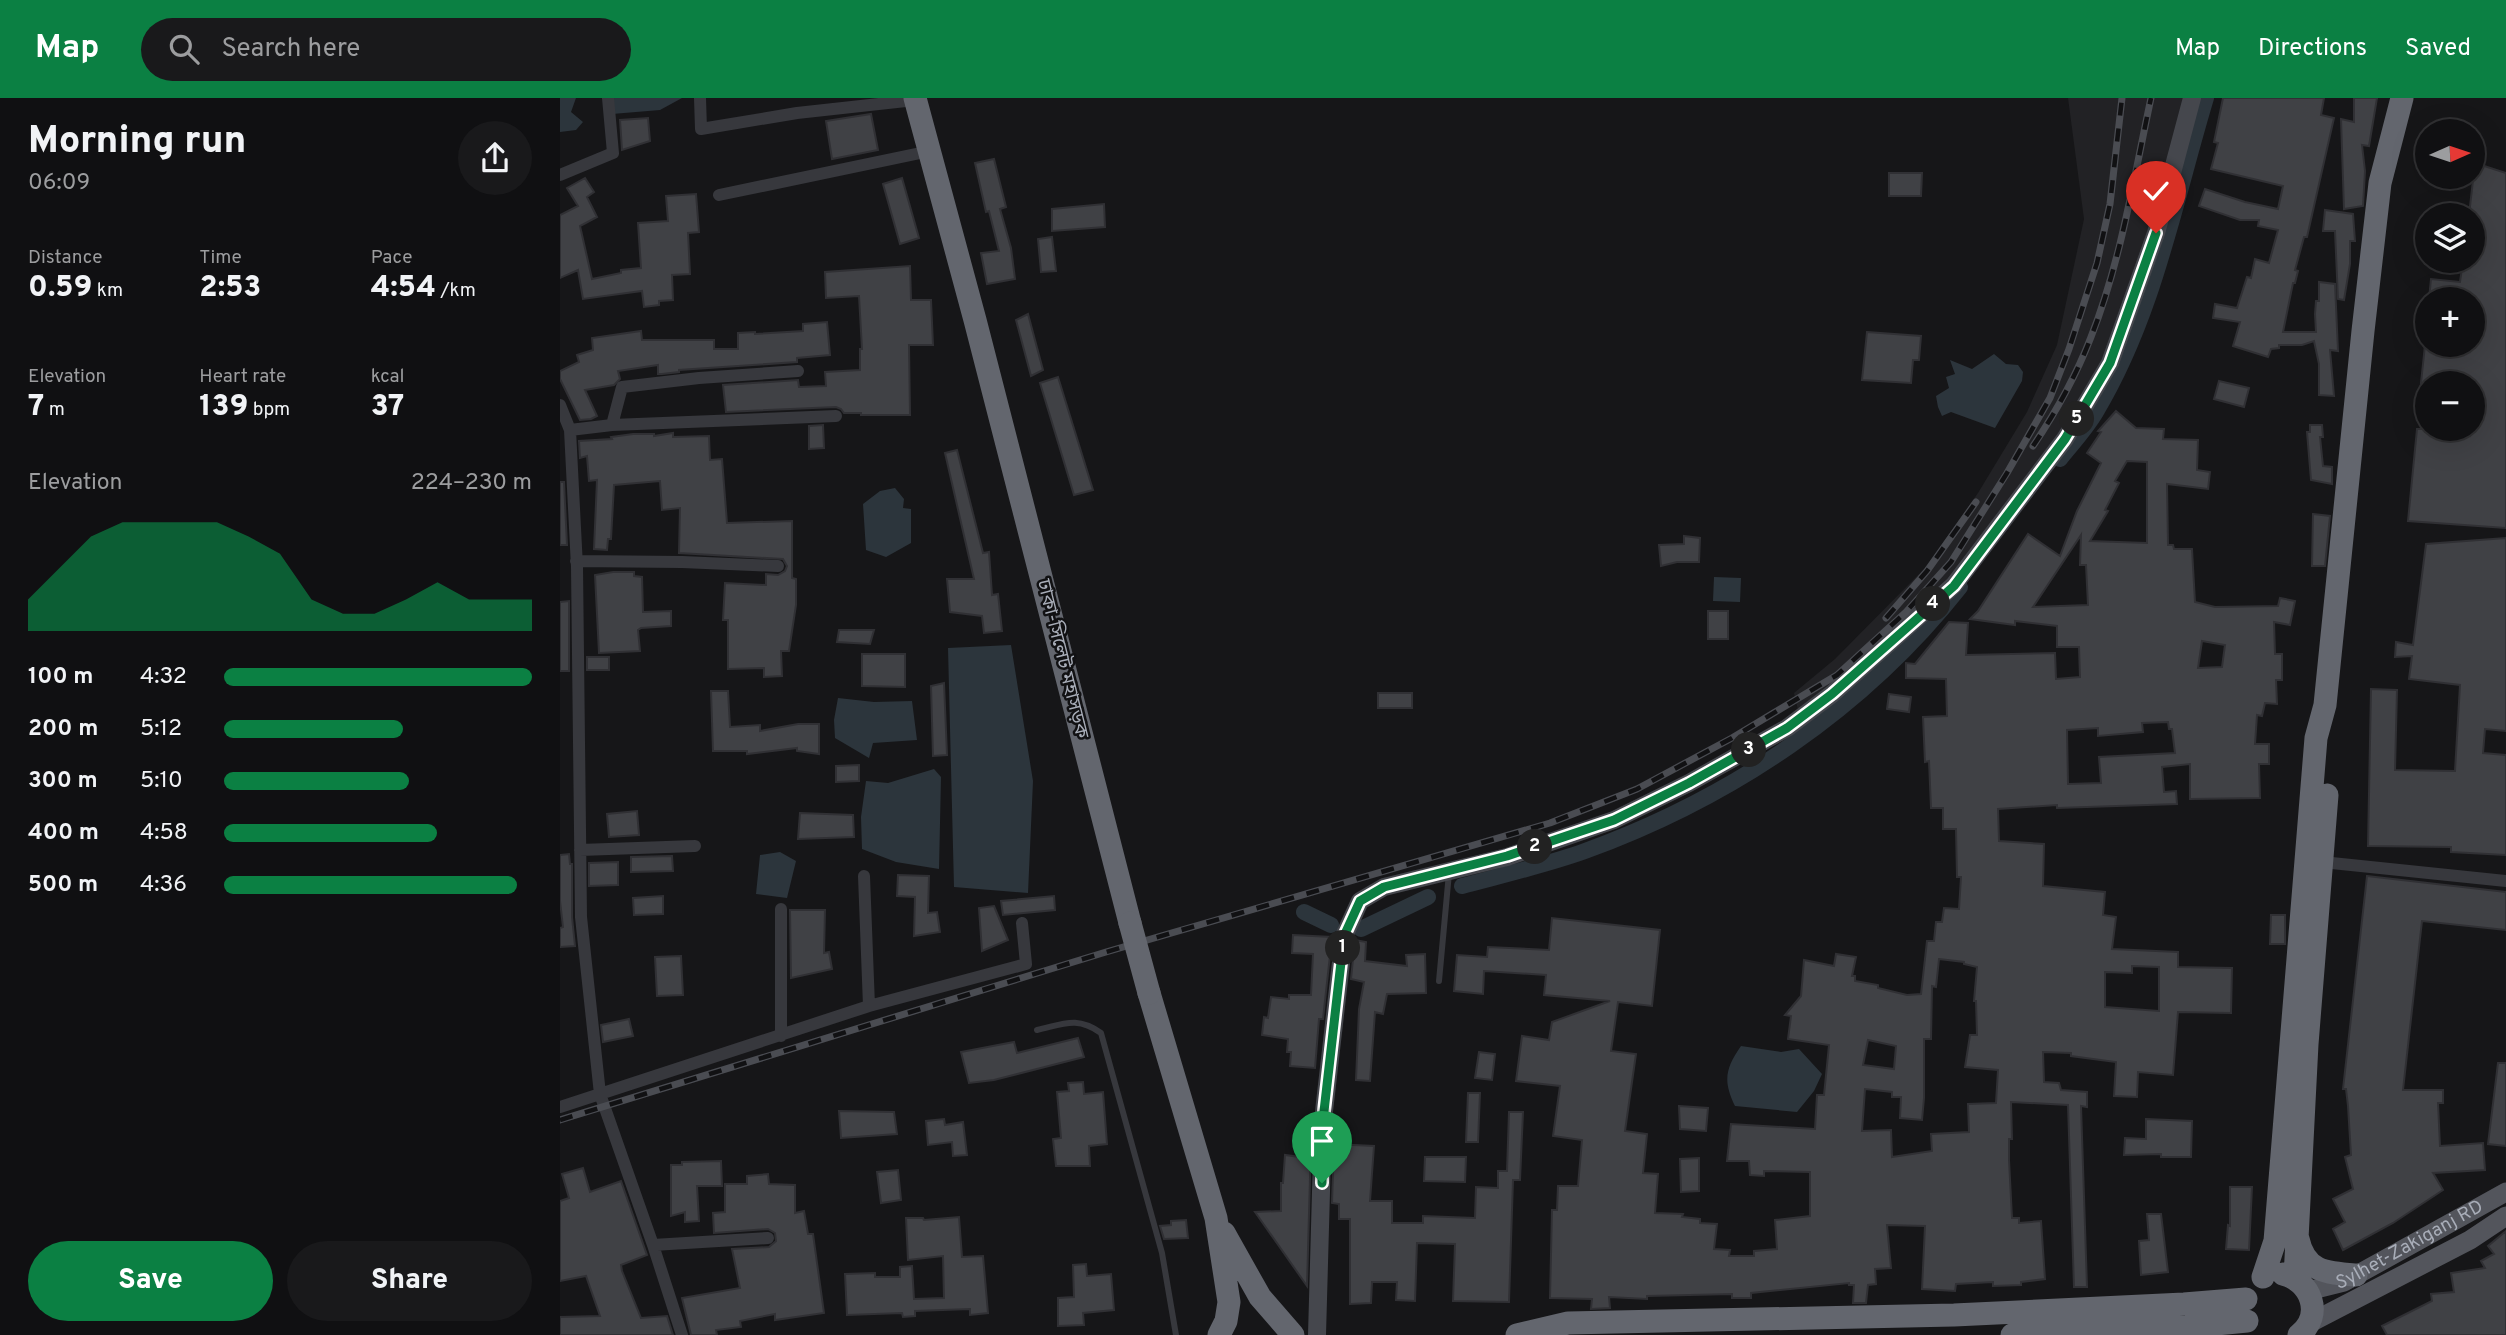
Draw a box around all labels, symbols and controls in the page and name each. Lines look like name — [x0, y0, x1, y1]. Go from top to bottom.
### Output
search box — [141, 18, 631, 81]
text: Map — [35, 28, 99, 70]
icon: search — [165, 30, 203, 68]
text: Search here — [221, 33, 360, 66]
text: Map — [2175, 34, 2220, 64]
text: Directions — [2258, 34, 2367, 64]
text: Saved — [2405, 34, 2471, 64]
text: Morning run — [28, 118, 246, 167]
north arrow — [2415, 119, 2485, 189]
map controls — [2415, 119, 2485, 441]
button: share — [458, 121, 532, 195]
pin — [2126, 161, 2186, 233]
text: 06:09 — [28, 169, 90, 198]
icon: check — [2137, 172, 2175, 210]
button: layers — [2415, 203, 2485, 273]
text: Distance — [28, 246, 103, 270]
text: Time — [199, 246, 242, 270]
text: Pace — [371, 246, 412, 270]
text: 0.59 — [28, 270, 92, 307]
text: 2:53 — [199, 270, 261, 307]
text: 4:54 — [371, 270, 436, 307]
text: km — [92, 279, 123, 303]
text: /km — [436, 279, 476, 303]
button: + — [2415, 287, 2485, 357]
text: Elevation — [28, 365, 106, 389]
text: Heart rate — [199, 365, 286, 389]
text: kcal — [371, 365, 404, 389]
button: − — [2415, 371, 2485, 441]
text: 7 — [28, 389, 44, 426]
text: 139 — [199, 389, 248, 426]
text: 37 — [371, 389, 404, 426]
text: m — [44, 398, 65, 422]
text: bpm — [248, 398, 290, 422]
pin: 5 — [2060, 402, 2094, 436]
text: 5 — [2071, 406, 2082, 430]
text: Elevation — [28, 469, 123, 498]
text: 224–230 m — [411, 469, 532, 498]
street label: ঢাকা-সিলেট মহাসড়ক — [1030, 576, 1095, 742]
pin: 4 — [1916, 587, 1950, 622]
text: 4 — [1926, 591, 1939, 615]
text: 100 m — [28, 663, 93, 692]
text: 4:32 — [140, 663, 187, 692]
text: 200 m — [28, 715, 98, 744]
text: 5:12 — [140, 715, 182, 744]
pin: 3 — [1732, 732, 1766, 768]
text: 3 — [1743, 737, 1754, 761]
text: 300 m — [28, 767, 98, 796]
text: 5:10 — [140, 767, 183, 796]
text: 400 m — [28, 819, 99, 848]
text: 4:58 — [140, 819, 188, 848]
pin: 2 — [1518, 830, 1552, 864]
text: 2 — [1529, 834, 1540, 858]
text: 500 m — [28, 871, 98, 900]
text: 4:36 — [140, 871, 187, 900]
pin: 1 — [1326, 930, 1360, 966]
text: 1 — [1339, 935, 1346, 959]
pin — [1292, 1111, 1352, 1183]
icon: arrive — [1303, 1122, 1341, 1160]
street label: Sylhet-Zakiganj RD — [2333, 1195, 2488, 1296]
button: Save — [28, 1241, 273, 1321]
button: Share — [287, 1241, 532, 1321]

